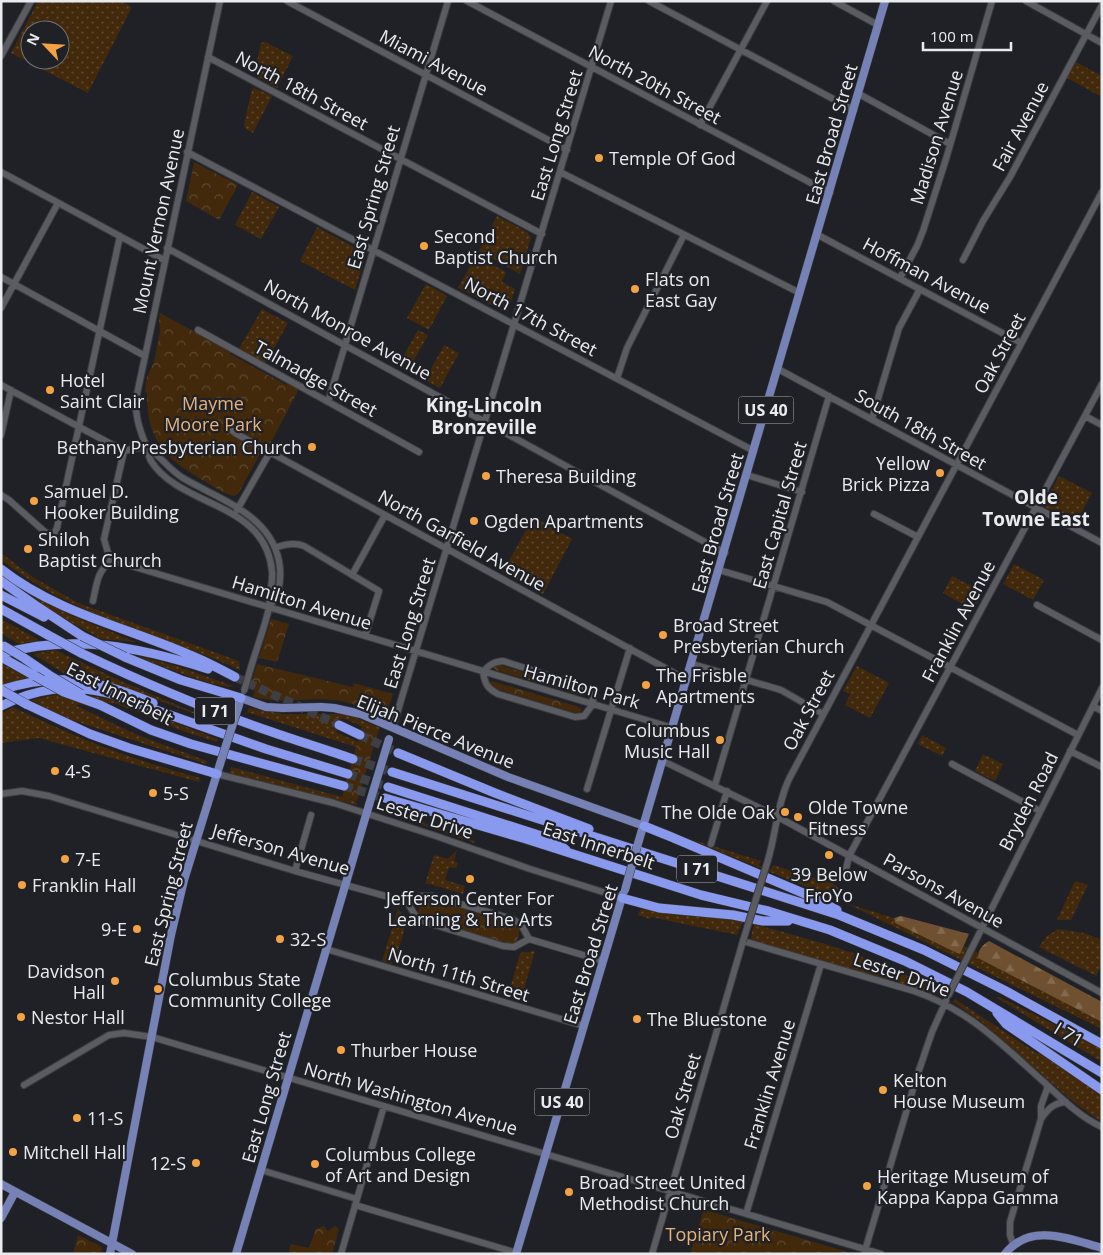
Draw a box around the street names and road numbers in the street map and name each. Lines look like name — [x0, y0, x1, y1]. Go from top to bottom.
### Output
street label: Miami Avenue — [376, 23, 492, 101]
street label: North 20th Street — [585, 39, 725, 129]
street label: North 18th Street — [232, 45, 372, 135]
street label: East Broad Street — [799, 61, 863, 207]
street label: East Long Street — [525, 67, 587, 203]
street label: Madison Avenue — [904, 67, 968, 207]
street label: Fair Avenue — [986, 77, 1054, 175]
street label: East Spring Street — [341, 122, 405, 272]
street label: Mount Vernon Avenue — [127, 126, 189, 316]
street label: Hoffman Avenue — [859, 231, 995, 319]
street label: North 17th Street — [461, 271, 601, 361]
street label: North Monroe Avenue — [260, 273, 436, 385]
street label: Oak Street — [968, 308, 1030, 398]
street label: Talmadge Street — [250, 334, 382, 422]
street label: South 18th Street — [851, 383, 991, 475]
road number: US 40 — [738, 396, 794, 424]
street label: East Capital Street — [746, 438, 812, 592]
street label: East Broad Street — [685, 450, 749, 596]
street label: North Garfield Avenue — [374, 484, 550, 596]
street label: East Long Street — [378, 555, 440, 691]
street label: Franklin Avenue — [916, 556, 1000, 686]
street label: Hamilton Avenue — [229, 569, 375, 635]
street label: East Innerbelt — [63, 656, 177, 730]
street label: Hamilton Park — [521, 658, 643, 714]
street label: Oak Street — [777, 665, 839, 755]
street label: Elijah Pierce Avenue — [353, 688, 519, 774]
road number: I 71 — [195, 698, 235, 724]
street label: Bryden Road — [993, 748, 1063, 854]
street label: Lester Drive — [373, 790, 477, 844]
street label: East Innerbelt — [540, 816, 658, 874]
street label: Jefferson Avenue — [207, 817, 353, 880]
street label: East Spring Street — [138, 819, 198, 969]
street label: Parsons Avenue — [879, 847, 1009, 933]
road number: I 71 — [677, 856, 717, 882]
street label: East Broad Street — [557, 881, 623, 1027]
street label: North 11th Street — [385, 941, 533, 1007]
street label: Lester Drive — [850, 946, 954, 1002]
street label: Franklin Avenue — [738, 1016, 800, 1152]
street label: I 71 — [1050, 1016, 1088, 1052]
street label: East Long Street — [236, 1028, 296, 1166]
street label: Oak Street — [658, 1050, 706, 1142]
street label: North Washington Avenue — [301, 1056, 521, 1140]
road number: US 40 — [534, 1088, 590, 1116]

